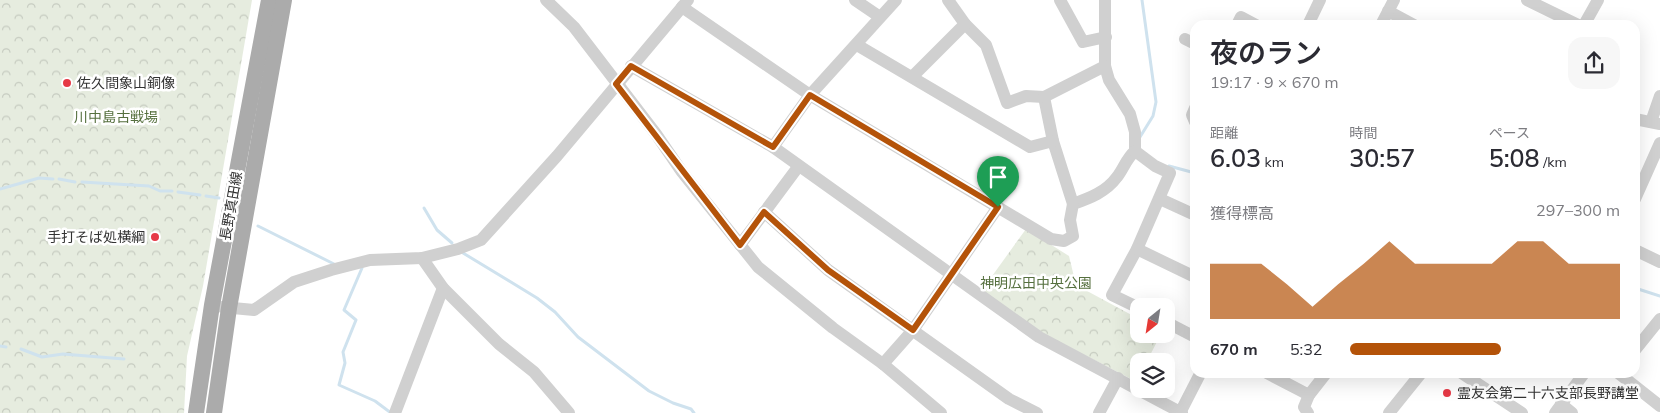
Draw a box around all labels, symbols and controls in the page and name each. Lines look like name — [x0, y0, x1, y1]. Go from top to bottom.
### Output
text: 夜のラン — [1210, 35, 1322, 70]
button: share — [1568, 37, 1620, 89]
text: 19:17 · 9 × 670 m — [1210, 72, 1339, 92]
place label: 佐久間象山銅像 — [77, 74, 175, 92]
marker: 佐久間象山銅像 — [61, 77, 73, 89]
park label: 川中島古戦場 — [74, 108, 158, 126]
text: 距離 — [1210, 124, 1238, 142]
text: 時間 — [1349, 124, 1377, 142]
text: ペース — [1489, 124, 1530, 142]
text: 6.03 — [1210, 142, 1261, 173]
text: 30:57 — [1349, 142, 1415, 173]
text: 5:08 — [1489, 142, 1540, 173]
text: km — [1261, 153, 1284, 171]
text: /km — [1540, 153, 1567, 171]
pin — [977, 156, 1019, 207]
icon: arrive — [984, 163, 1012, 191]
street label: 長野真田線 — [216, 170, 246, 242]
text: 297–300 m — [1536, 200, 1620, 220]
text: 獲得標高 — [1210, 203, 1274, 223]
place label: 手打そば処横綱 — [47, 228, 145, 246]
marker: 手打そば処横綱 — [149, 231, 161, 243]
park label: 神明広田中央公園 — [980, 274, 1092, 292]
north arrow — [1130, 298, 1175, 342]
map controls — [1130, 298, 1175, 398]
text: 670 m — [1210, 339, 1258, 359]
text: 5:32 — [1290, 339, 1322, 359]
button: layers — [1130, 353, 1175, 398]
place label: 霊友会第二十六支部長野講堂 — [1457, 384, 1639, 402]
marker: 霊友会第二十六支部長野講堂 — [1441, 387, 1453, 399]

